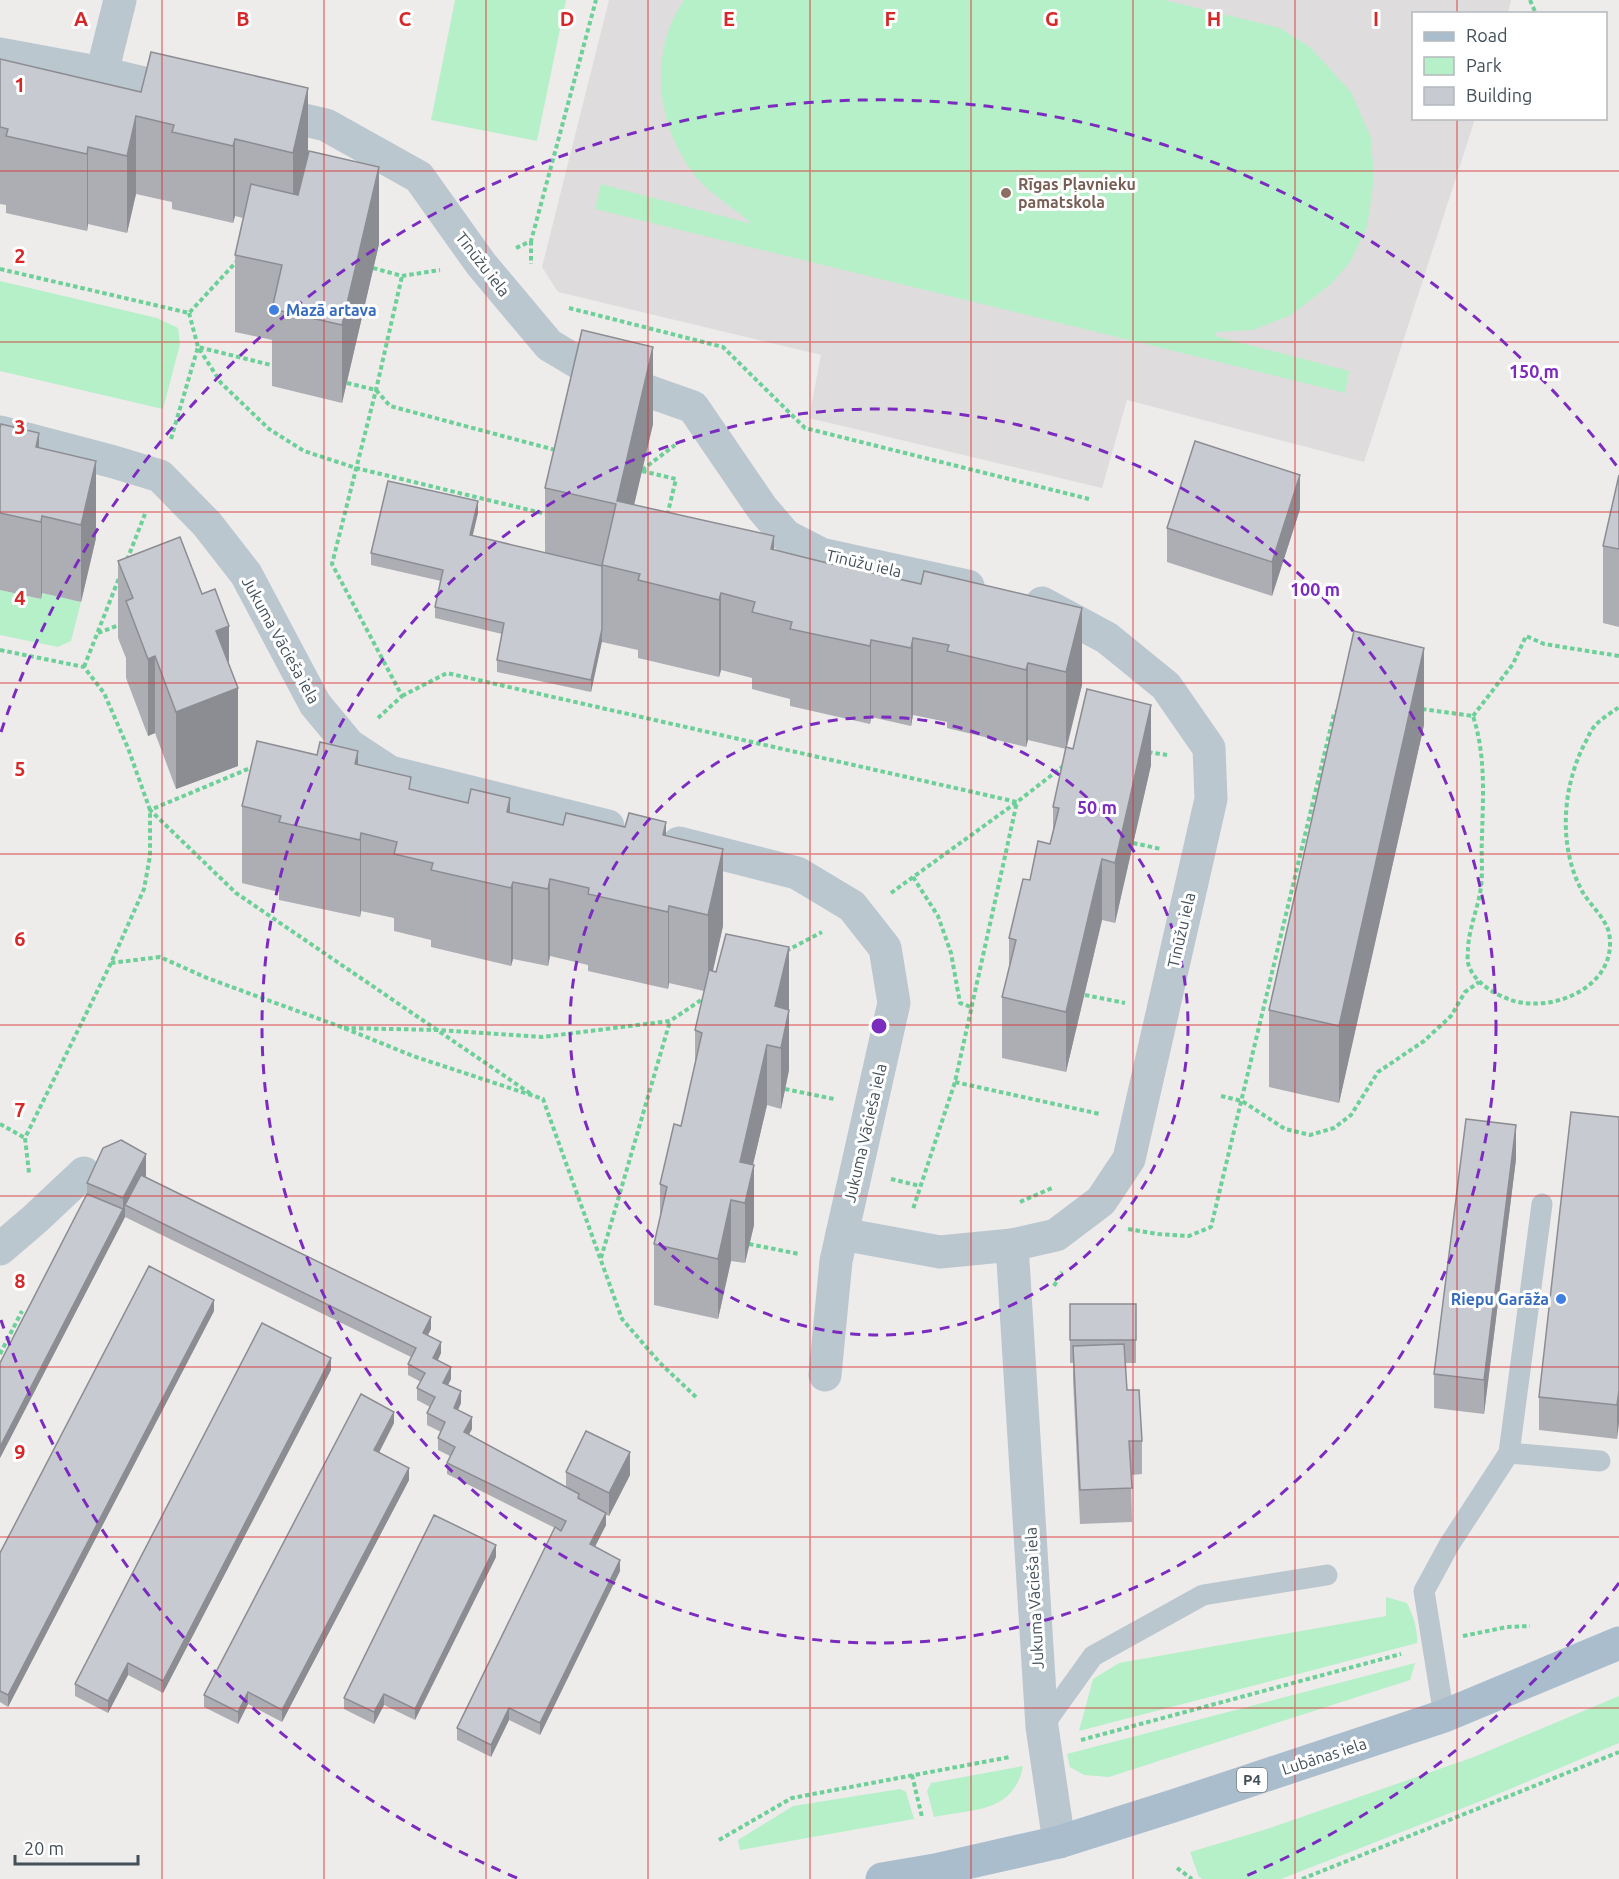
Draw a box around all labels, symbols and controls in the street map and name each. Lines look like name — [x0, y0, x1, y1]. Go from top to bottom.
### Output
text: A — [74, 7, 88, 30]
text: B — [236, 7, 250, 30]
text: C — [399, 7, 412, 30]
text: D — [560, 7, 574, 30]
text: E — [723, 7, 735, 30]
text: F — [884, 7, 896, 30]
text: G — [1045, 7, 1059, 30]
text: H — [1207, 7, 1221, 30]
text: I — [1373, 7, 1379, 30]
legend — [1412, 12, 1607, 120]
text: Road — [1466, 25, 1508, 45]
text: Park — [1466, 55, 1502, 75]
text: 1 — [14, 73, 26, 96]
text: Building — [1466, 85, 1532, 105]
place label: Rīgas Pļavnieku pamatskola — [1018, 175, 1136, 211]
marker: Rīgas Pļavnieku pamatskola — [999, 186, 1013, 200]
street label: Tīnūžu iela — [452, 228, 514, 300]
text: 2 — [14, 244, 26, 267]
place label: Mazā artava — [286, 301, 377, 319]
marker: Mazā artava — [267, 303, 281, 317]
text: 150 m — [1509, 361, 1559, 381]
text: 3 — [14, 415, 26, 438]
street label: Tīnūžu iela — [825, 546, 903, 580]
street label: Jukuma Vācieša iela — [239, 573, 323, 707]
text: 100 m — [1290, 579, 1340, 599]
text: 4 — [14, 586, 26, 609]
text: 5 — [14, 757, 26, 780]
text: 50 m — [1077, 797, 1117, 817]
street label: Tīnūžu iela — [1164, 891, 1198, 969]
text: 6 — [14, 927, 26, 950]
centre of rings — [869, 1016, 889, 1036]
street label: Jukuma Vācieša iela — [840, 1062, 890, 1204]
text: 7 — [14, 1098, 26, 1121]
text: 8 — [14, 1269, 26, 1292]
place label: Riepu Garāža — [1451, 1290, 1549, 1308]
marker: Riepu Garāža — [1554, 1292, 1568, 1306]
text: 9 — [14, 1440, 26, 1463]
street label: Jukuma Vācieša iela — [1021, 1527, 1047, 1669]
street label: Lubānas iela — [1279, 1734, 1369, 1778]
road number: P4 — [1237, 1768, 1267, 1792]
scale bar — [15, 1828, 138, 1866]
text: 20 m — [24, 1838, 64, 1858]

